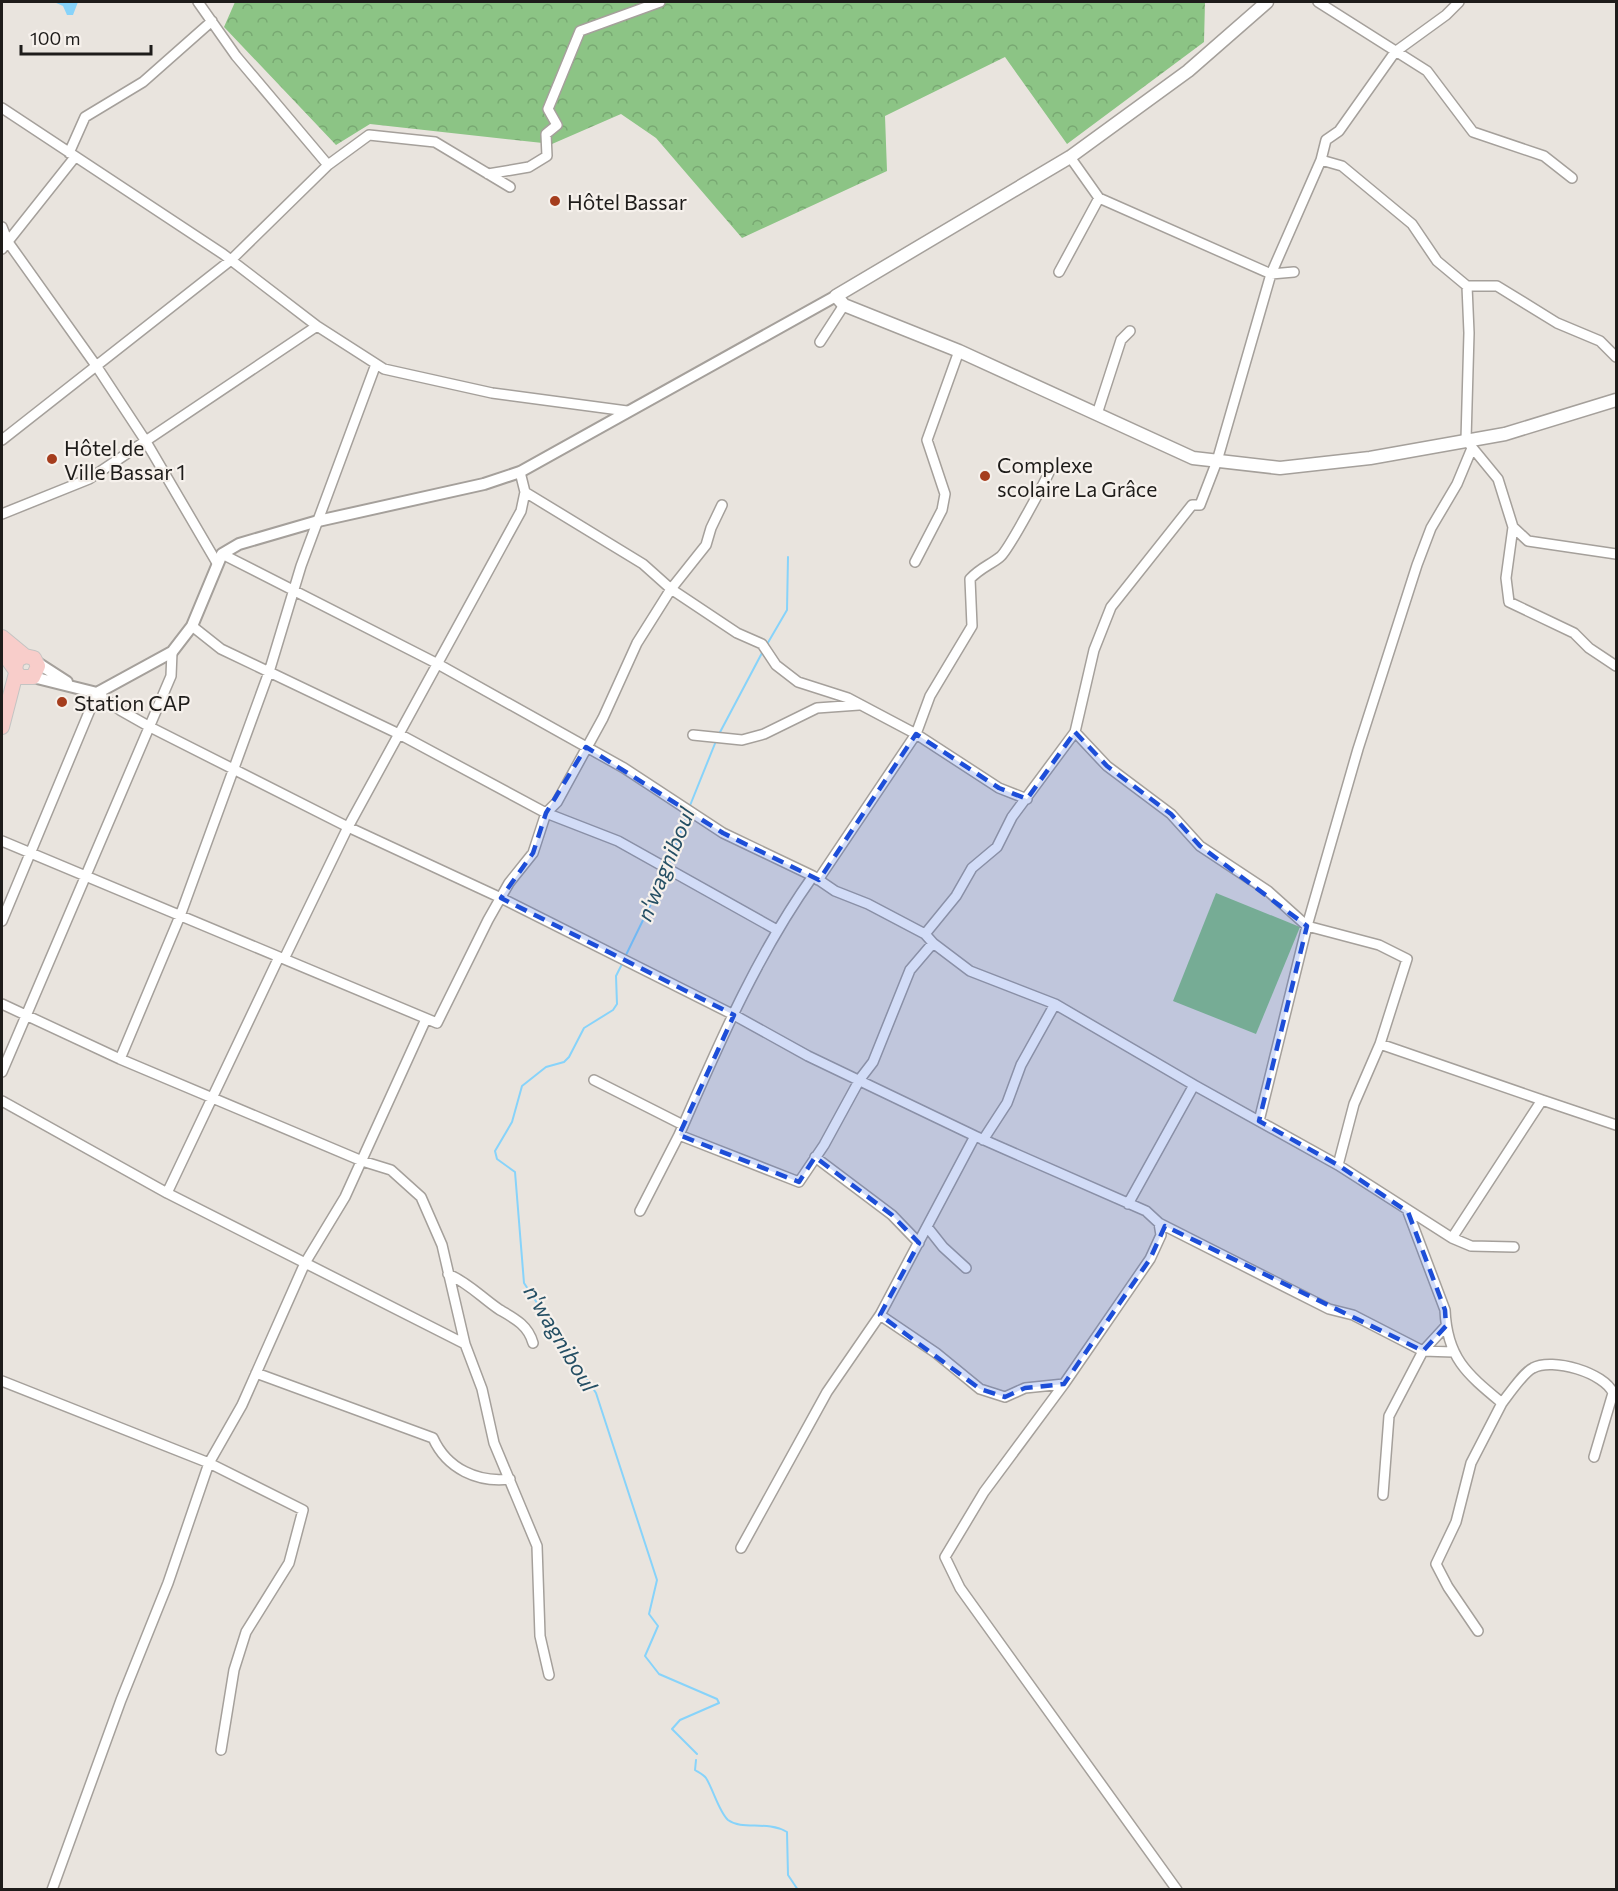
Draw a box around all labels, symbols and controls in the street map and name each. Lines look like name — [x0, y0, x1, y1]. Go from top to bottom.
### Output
scale bar — [21, 18, 152, 56]
text: 100 m — [30, 27, 80, 49]
place label: Hôtel Bassar — [567, 189, 687, 214]
marker: Hôtel Bassar — [548, 194, 562, 208]
place label: Hôtel de Ville Bassar 1 — [64, 435, 186, 484]
marker: Hôtel de Ville Bassar 1 — [45, 452, 59, 466]
place label: Complexe scolaire La Grâce — [997, 452, 1157, 501]
marker: Complexe scolaire La Grâce — [978, 469, 992, 483]
place label: Station CAP — [74, 690, 190, 715]
marker: Station CAP — [55, 695, 69, 709]
water label: n'wagniboul — [630, 803, 700, 925]
water label: n'wagniboul — [518, 1280, 604, 1397]

